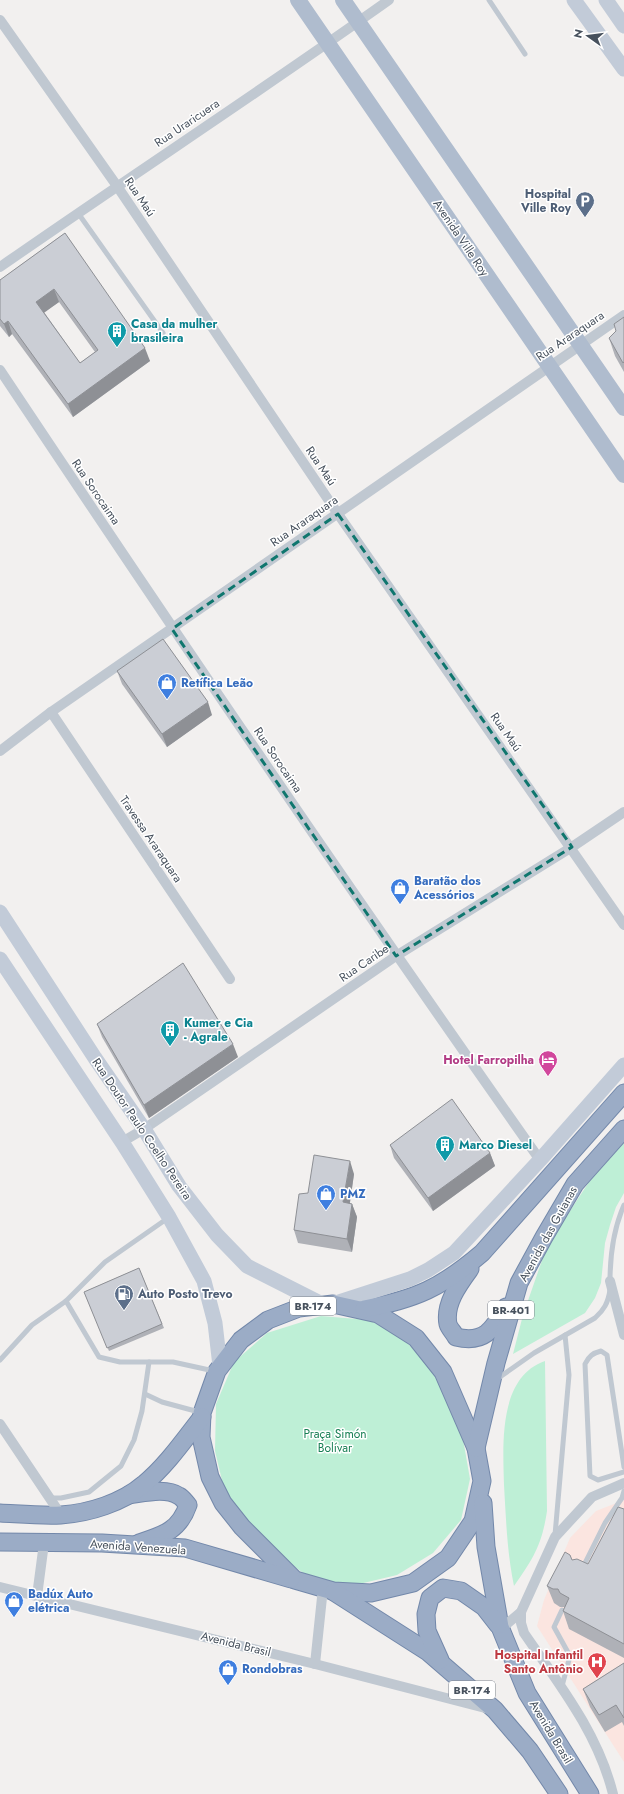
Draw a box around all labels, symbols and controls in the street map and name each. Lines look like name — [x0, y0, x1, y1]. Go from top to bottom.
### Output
north arrow — [568, 16, 608, 56]
text: N — [569, 27, 587, 40]
street label: Rua Uraricuera — [151, 94, 223, 151]
street label: Rua Maú — [120, 174, 160, 220]
place label: Hospital Ville Roy — [520, 185, 572, 217]
parking icon: Hospital Ville Roy — [574, 190, 596, 218]
street label: Avenida Ville Roy — [429, 196, 494, 280]
street label: Rua Araraquara — [532, 306, 608, 366]
place label: Casa da mulher brasileira — [131, 315, 218, 347]
building icon: Casa da mulher brasileira — [106, 320, 128, 348]
street label: Rua Maú — [301, 443, 341, 489]
street label: Rua Sorocaima — [67, 456, 125, 529]
street label: Rua Araraquara — [267, 491, 342, 551]
shop icon: Retífica Leão — [156, 672, 178, 700]
place label: Retífica Leão — [181, 674, 253, 692]
street label: Rua Maú — [486, 709, 526, 755]
street label: Rua Sorocaima — [249, 724, 307, 797]
street label: Travessa Araraquara — [115, 792, 187, 886]
place label: Baratão dos Acessórios — [413, 872, 481, 904]
shop icon: Baratão dos Acessórios — [389, 877, 411, 905]
street label: Rua Caribe — [335, 940, 393, 986]
place label: Kumer e Cia - Agrale — [184, 1014, 253, 1046]
building icon: Kumer e Cia - Agrale — [159, 1019, 181, 1047]
hotel icon: Hotel Farropilha — [537, 1049, 559, 1077]
place label: Hotel Farropilha — [443, 1051, 534, 1069]
street label: Rua Doutor Paulo Coelho Pereira — [88, 1055, 196, 1204]
building icon: Marco Diesel — [434, 1134, 456, 1162]
place label: Marco Diesel — [459, 1136, 532, 1154]
shop icon: PMZ — [315, 1183, 337, 1211]
street label: Avenida das Guianas — [514, 1183, 582, 1285]
place label: PMZ — [340, 1185, 366, 1203]
fuel station icon: Auto Posto Trevo — [113, 1283, 135, 1311]
place label: Auto Posto Trevo — [137, 1285, 233, 1303]
road number: BR-174 — [290, 1297, 336, 1315]
road number: BR-401 — [488, 1301, 534, 1319]
park label: Praça Simón Bolívar — [303, 1425, 367, 1457]
street label: Avenida Venezuela — [89, 1535, 187, 1559]
place label: Badúx Auto elétrica — [28, 1585, 93, 1617]
shop icon: Badúx Auto elétrica — [3, 1590, 25, 1618]
street label: Avenida Brasil — [199, 1627, 273, 1661]
place label: Hospital Infantil Santo Antônio — [495, 1646, 583, 1678]
hospital icon: Hospital Infantil Santo Antônio — [586, 1651, 608, 1679]
shop icon: Rondobras — [217, 1658, 239, 1686]
place label: Rondobras — [242, 1660, 303, 1678]
road number: BR-174 — [449, 1681, 495, 1699]
street label: Avenida Brasil — [525, 1697, 577, 1767]

